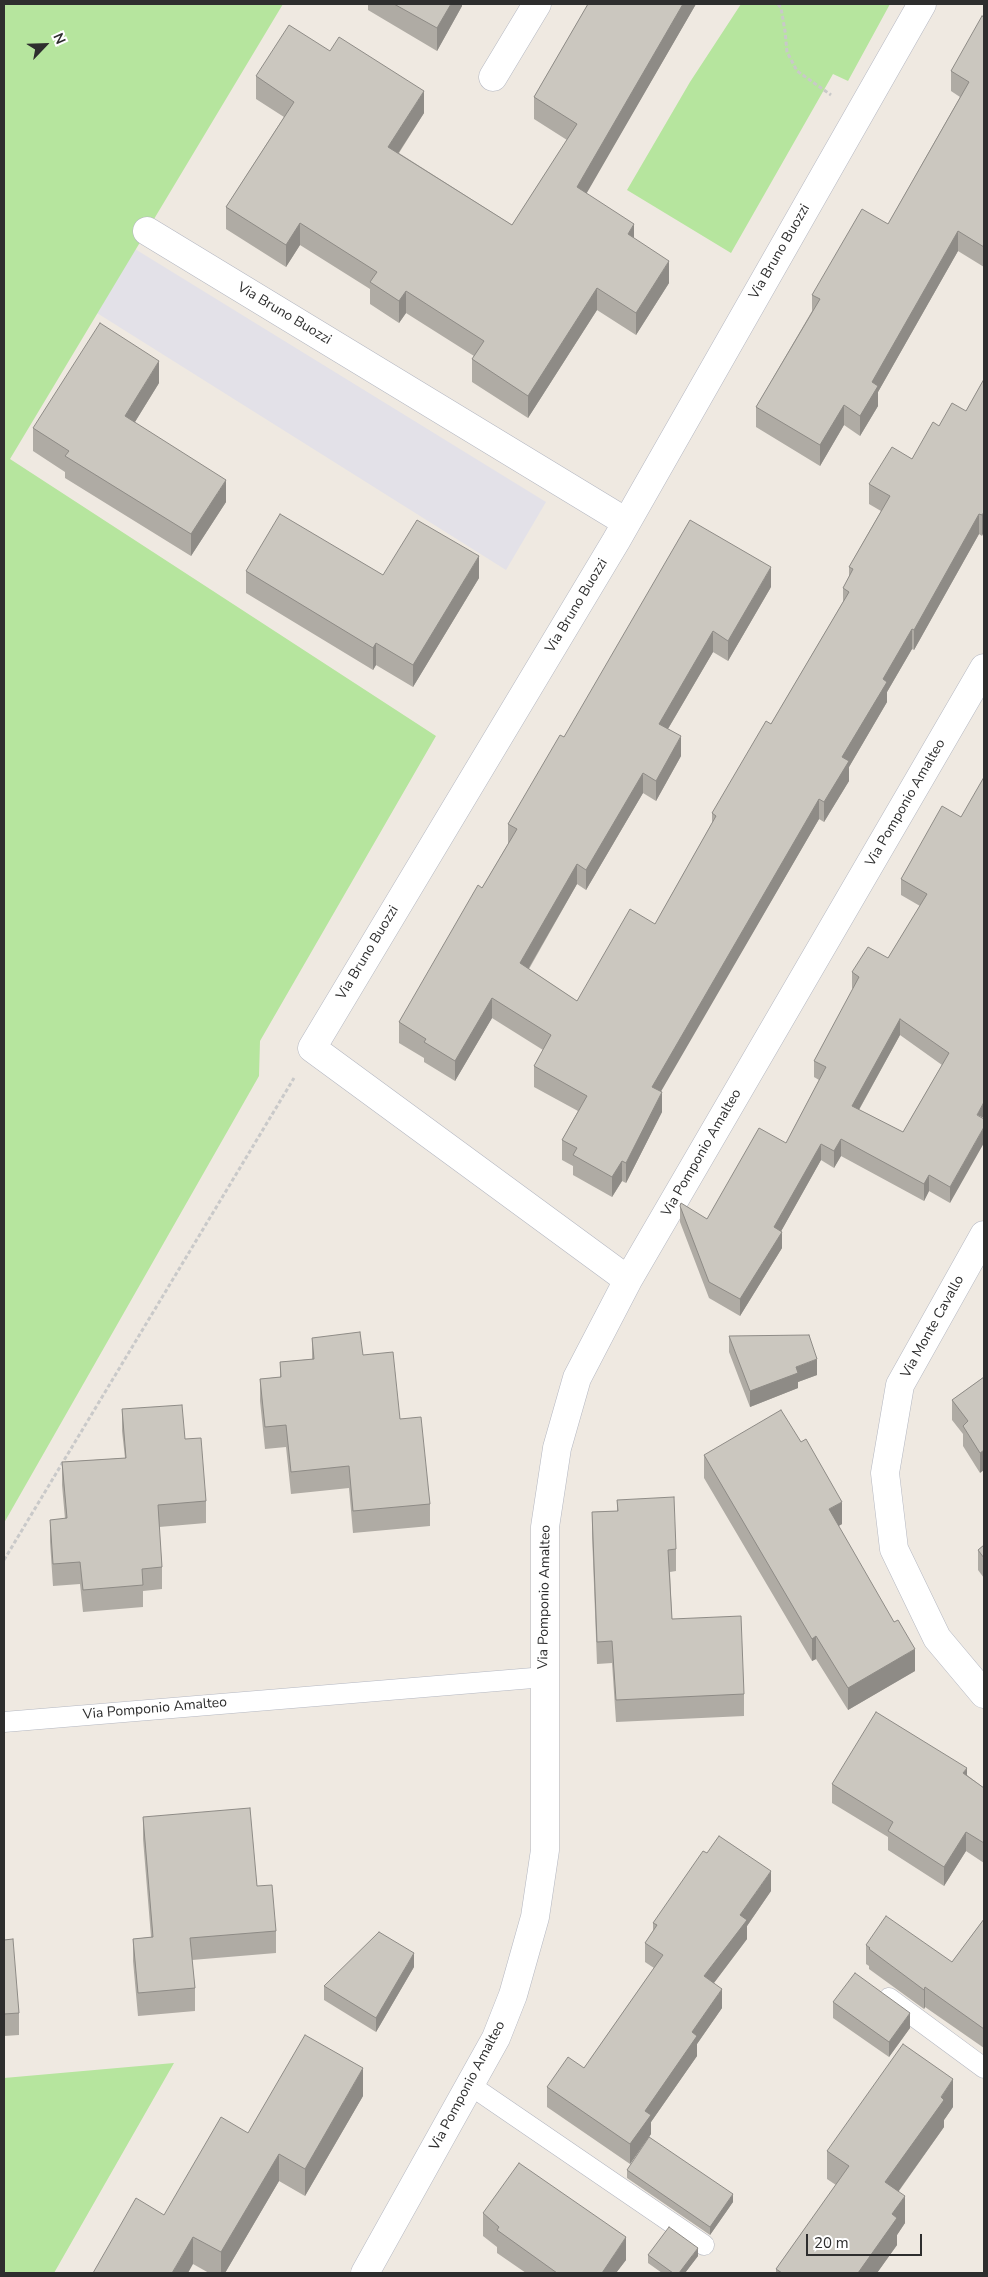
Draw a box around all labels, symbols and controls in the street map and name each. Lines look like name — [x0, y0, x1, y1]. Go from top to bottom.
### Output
north arrow — [20, 20, 70, 70]
text: N — [48, 30, 70, 47]
street label: Via Bruno Buozzi — [746, 202, 814, 302]
street label: Via Bruno Buozzi — [234, 279, 334, 349]
street label: Via Bruno Buozzi — [542, 556, 612, 656]
street label: Via Pomponio Amalteo — [863, 736, 949, 870]
street label: Via Bruno Buozzi — [333, 903, 403, 1003]
street label: Via Pomponio Amalteo — [659, 1086, 745, 1220]
street label: Via Monte Cavallo — [898, 1273, 968, 1381]
street label: Via Pomponio Amalteo — [535, 1525, 555, 1669]
street label: Via Pomponio Amalteo — [82, 1694, 228, 1724]
street label: Via Pomponio Amalteo — [427, 2018, 509, 2154]
scale bar — [808, 2224, 924, 2256]
text: 20 m — [814, 2233, 849, 2253]

